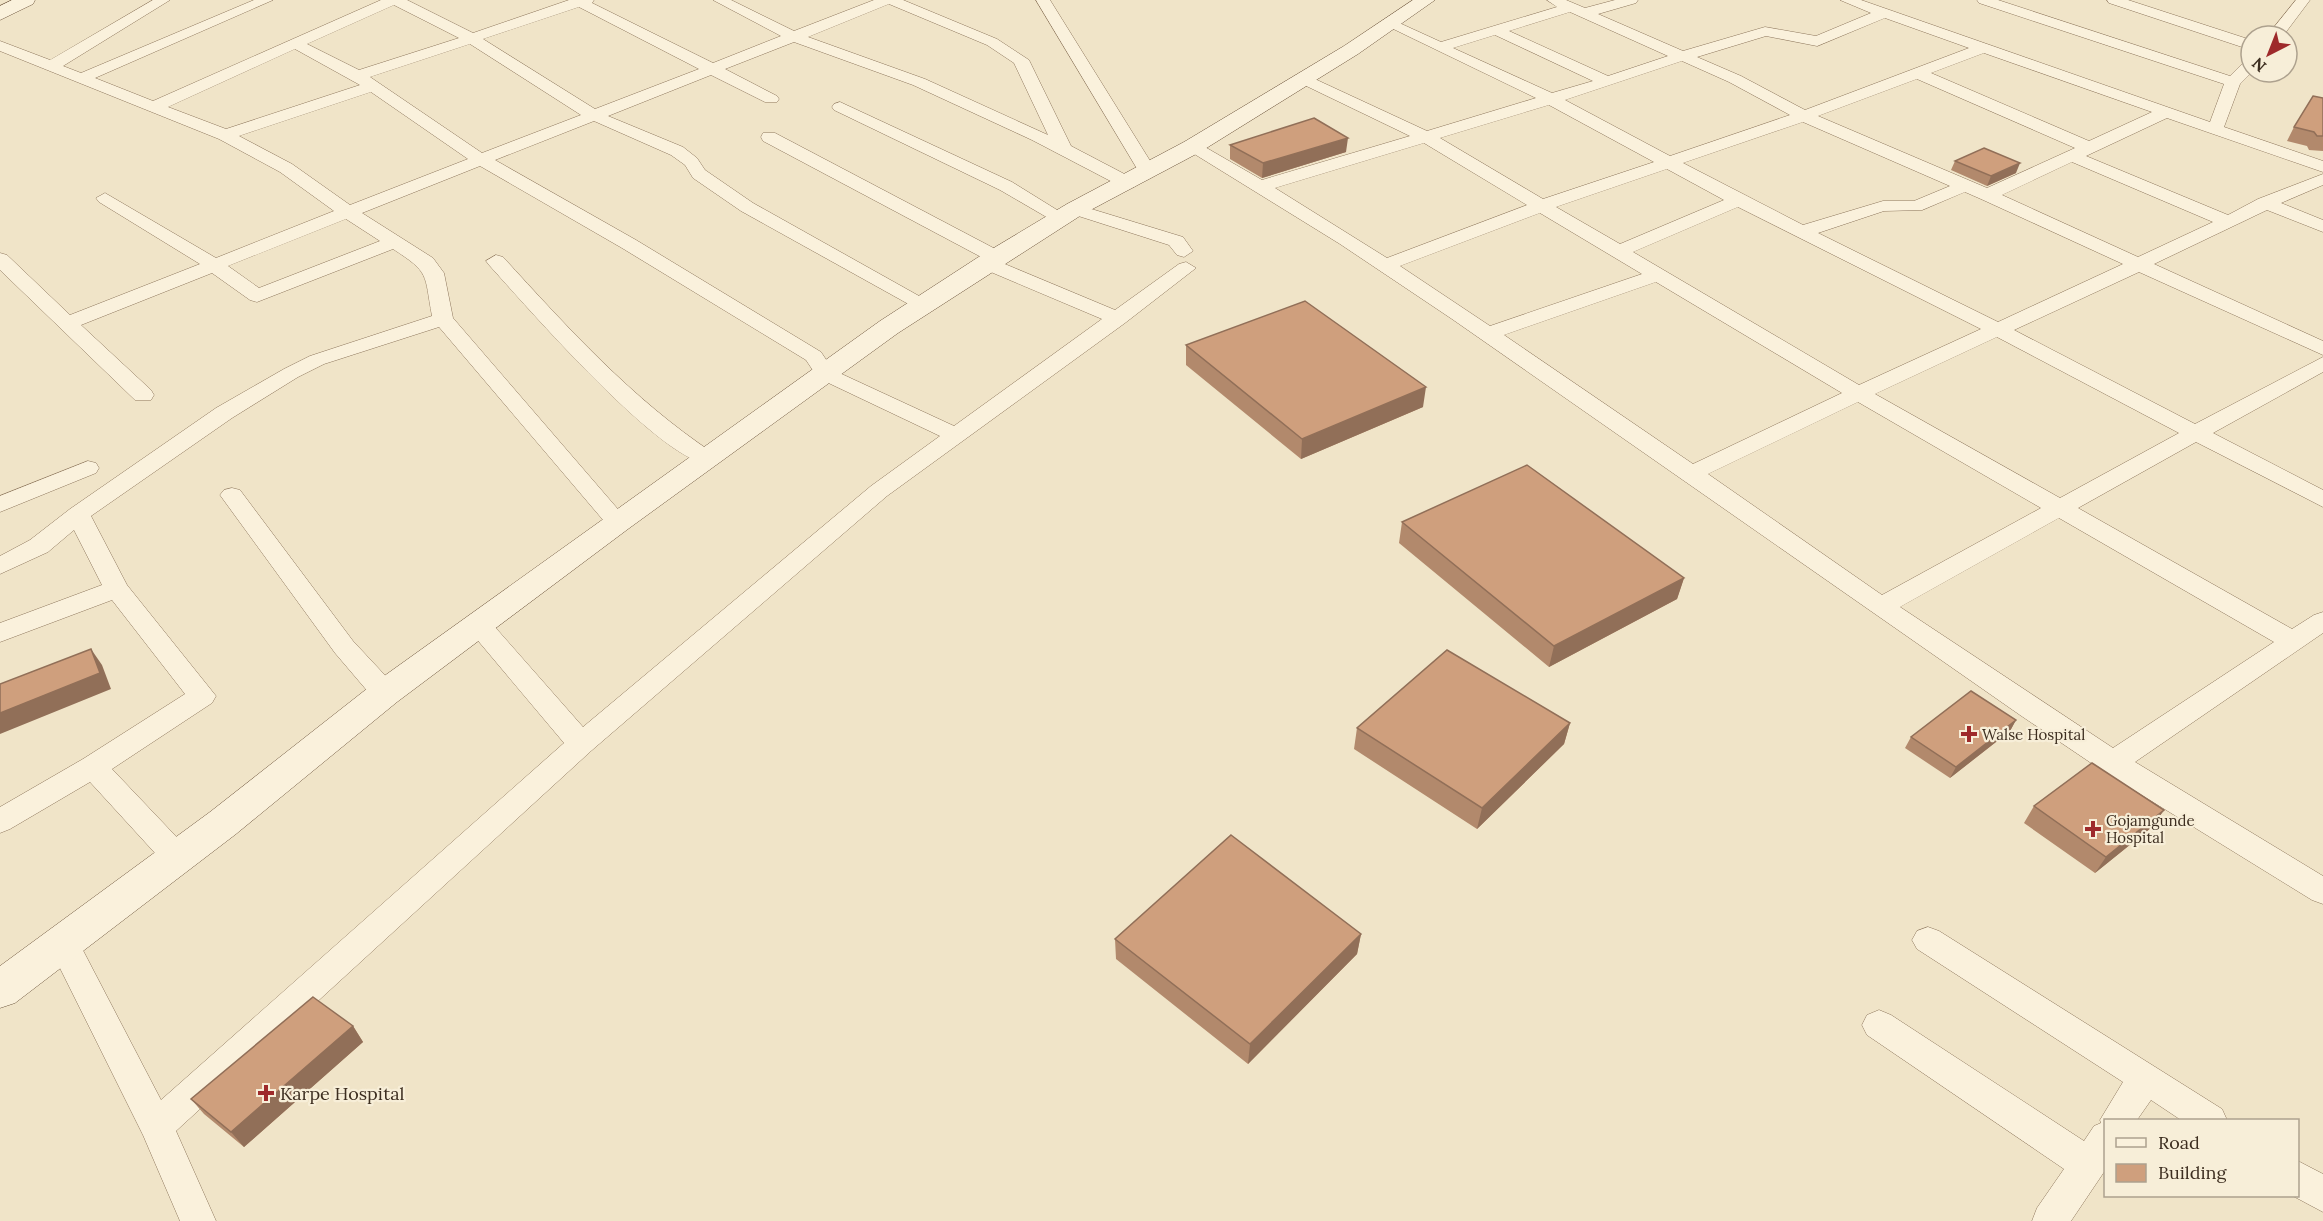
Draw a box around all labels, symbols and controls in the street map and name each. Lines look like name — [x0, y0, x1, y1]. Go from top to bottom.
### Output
north arrow — [2239, 24, 2299, 84]
text: N — [2248, 54, 2270, 77]
marker: Walse Hospital — [1960, 725, 1978, 743]
place label: Walse Hospital — [1982, 725, 2085, 744]
place label: Gojamgunde Hospital — [2106, 811, 2195, 847]
marker: Gojamgunde Hospital — [2084, 820, 2102, 838]
place label: Karpe Hospital — [280, 1082, 404, 1105]
marker: Karpe Hospital — [257, 1084, 275, 1102]
legend — [2104, 1119, 2299, 1197]
text: Road — [2158, 1131, 2200, 1154]
text: Building — [2158, 1161, 2228, 1184]

